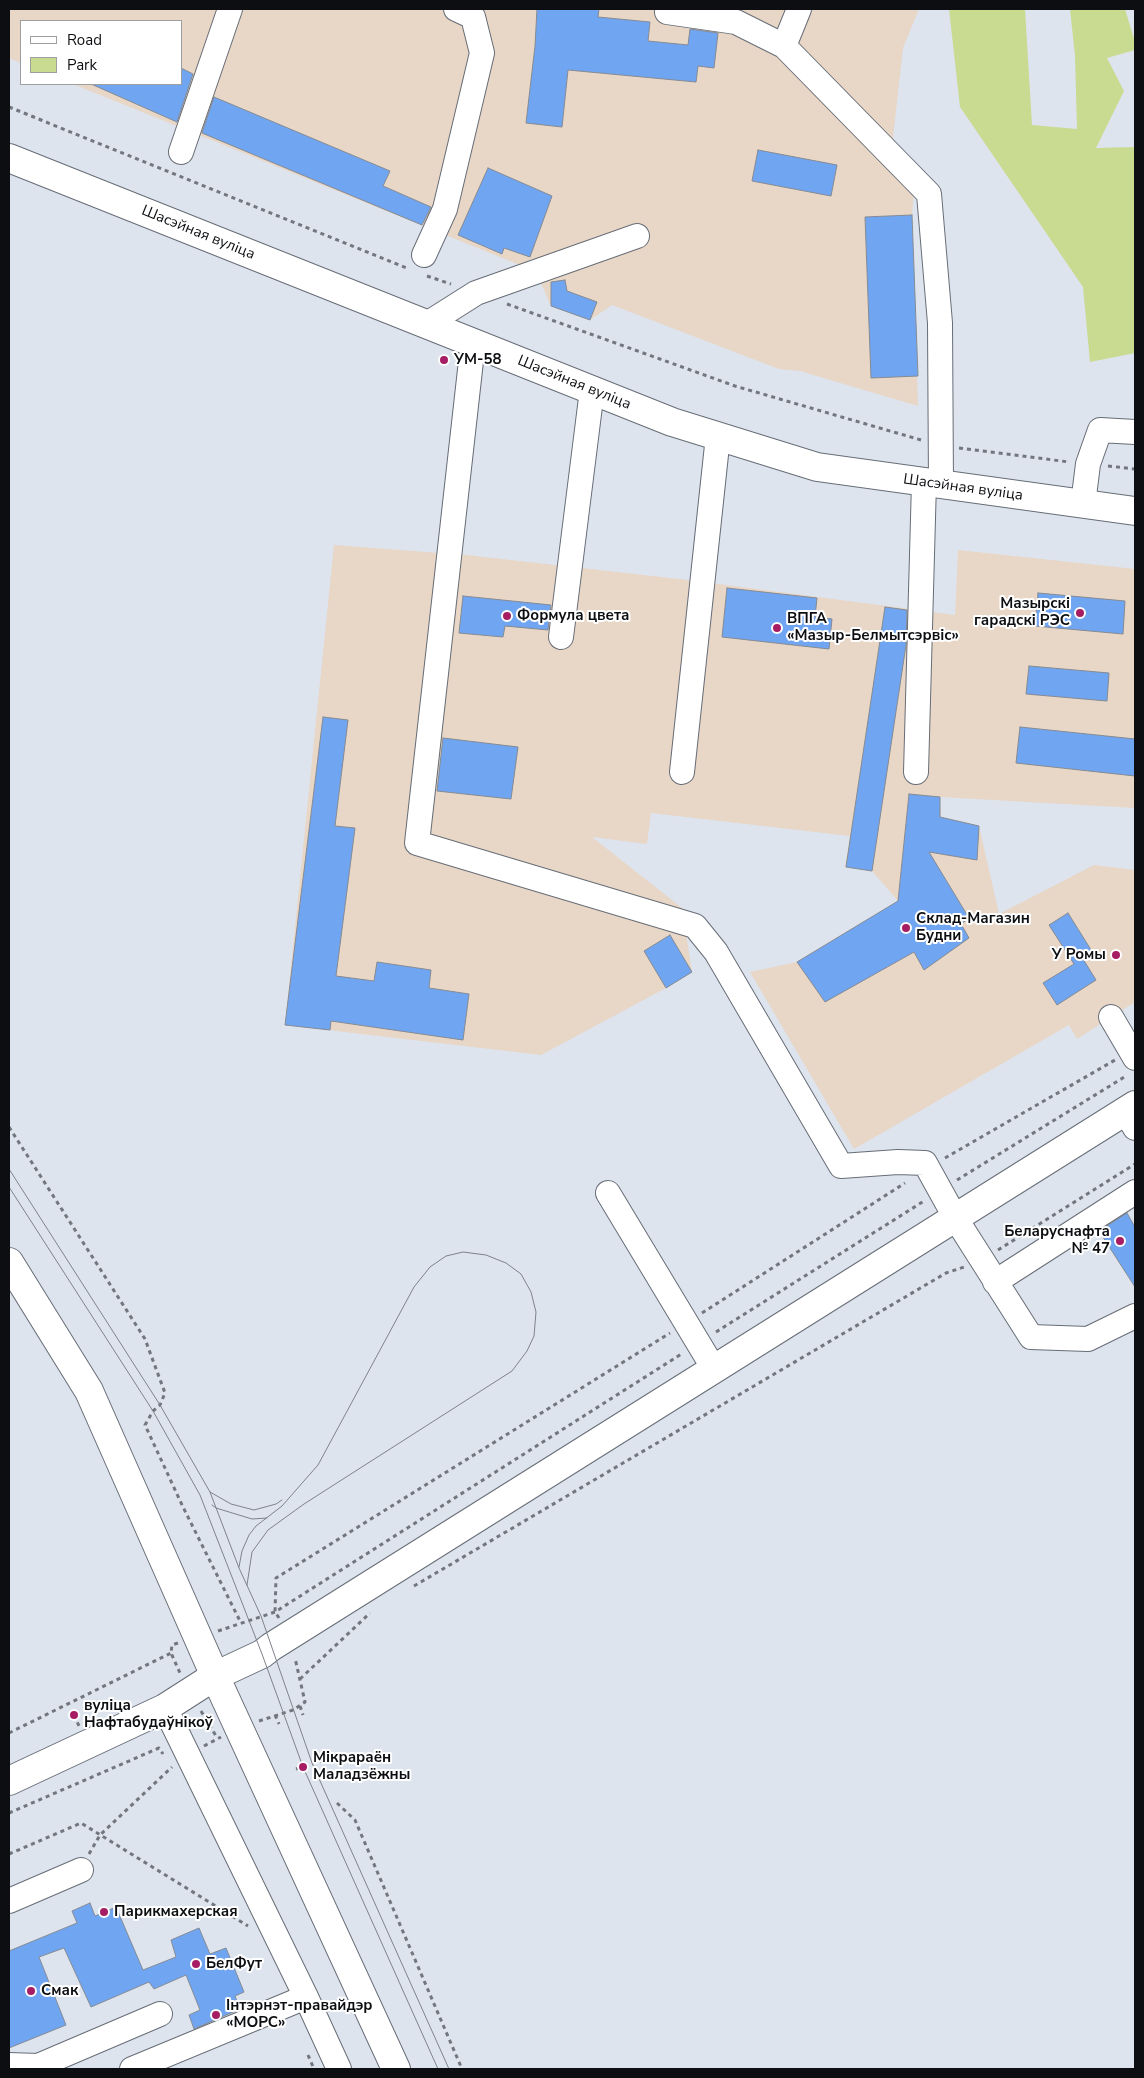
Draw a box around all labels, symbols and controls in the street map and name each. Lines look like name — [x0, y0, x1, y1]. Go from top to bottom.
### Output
legend — [20, 20, 182, 85]
text: Road — [67, 30, 102, 50]
text: Park — [67, 55, 97, 75]
street label: Шасэйная вуліца — [139, 202, 257, 264]
place label: УМ-58 — [454, 351, 501, 369]
street label: Шасэйная вуліца — [515, 352, 633, 414]
marker: УМ-58 — [438, 354, 450, 366]
street label: Шасэйная вуліца — [902, 471, 1024, 505]
place label: Мазырскі гарадскі РЭС — [974, 595, 1070, 630]
place label: Формула цвета — [517, 607, 629, 625]
marker: Мазырскі гарадскі РЭС — [1074, 607, 1086, 619]
marker: Формула цвета — [501, 610, 513, 622]
place label: ВПГА «Мазыр-Белмытсэрвіс» — [787, 610, 959, 645]
marker: ВПГА «Мазыр-Белмытсэрвіс» — [771, 622, 783, 634]
place label: Склад-Магазин Будни — [916, 910, 1030, 945]
marker: Склад-Магазин Будни — [900, 922, 912, 934]
place label: У Ромы — [1052, 946, 1106, 964]
marker: У Ромы — [1110, 949, 1122, 961]
place label: Беларуснафта № 47 — [1004, 1223, 1110, 1258]
marker: Беларуснафта № 47 — [1114, 1235, 1126, 1247]
place label: вуліца Нафтабудаўнікоў — [84, 1697, 213, 1732]
marker: вуліца Нафтабудаўнікоў — [68, 1709, 80, 1721]
place label: Мікрараён Маладзёжны — [313, 1749, 410, 1784]
marker: Мікрараён Маладзёжны — [297, 1761, 309, 1773]
place label: Парикмахерская — [114, 1903, 238, 1921]
marker: Парикмахерская — [98, 1906, 110, 1918]
place label: БелФут — [206, 1955, 262, 1973]
marker: БелФут — [190, 1958, 202, 1970]
place label: Смак — [41, 1982, 78, 2000]
marker: Смак — [25, 1985, 37, 1997]
place label: Інтэрнэт-правайдэр «МОРС» — [226, 1997, 373, 2032]
marker: Інтэрнэт-правайдэр «МОРС» — [210, 2009, 222, 2021]

